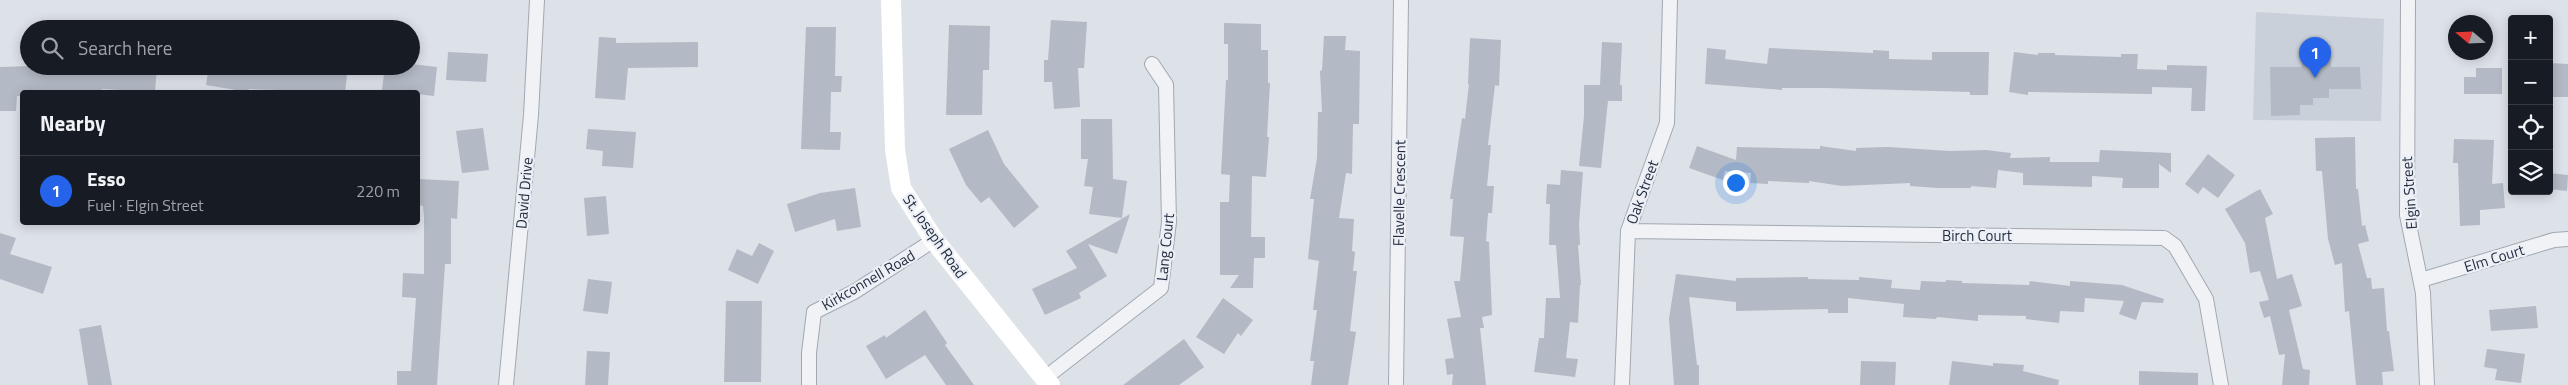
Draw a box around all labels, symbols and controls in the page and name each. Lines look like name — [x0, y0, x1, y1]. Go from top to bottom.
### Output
north arrow — [2448, 15, 2493, 60]
map controls — [2508, 15, 2553, 195]
button: + — [2508, 15, 2553, 60]
search box — [20, 20, 420, 75]
text: Search here — [78, 33, 172, 62]
icon: search — [38, 34, 66, 62]
pin: 1 — [2299, 37, 2331, 78]
button: − — [2508, 60, 2553, 105]
button: locate — [2508, 105, 2553, 150]
text: Nearby — [40, 107, 105, 139]
street label: Flavelle Crescent — [1387, 139, 1411, 246]
button: layers — [2508, 150, 2553, 195]
street label: Elgin Street — [2395, 155, 2423, 230]
street label: David Drive — [509, 156, 539, 230]
street label: Oak Street — [1620, 156, 1664, 227]
text: Esso — [87, 164, 126, 193]
your location — [1723, 170, 1749, 196]
text: 1 — [52, 179, 60, 203]
text: 220 m — [356, 179, 400, 203]
street label: St. Joseph Road — [897, 189, 973, 283]
text: Fuel · Elgin Street — [87, 193, 204, 217]
street label: Lang Court — [1150, 211, 1180, 282]
street label: Birch Court — [1942, 224, 2013, 247]
street label: Elm Court — [2461, 238, 2528, 278]
street label: Kirkconnell Road — [817, 244, 919, 316]

